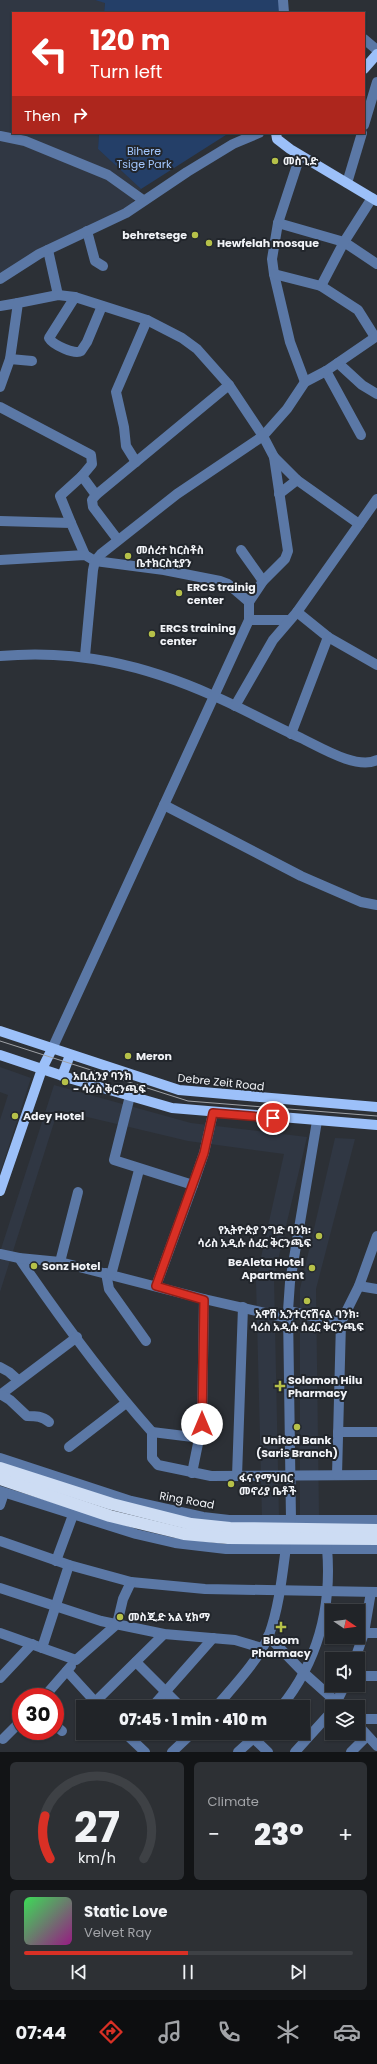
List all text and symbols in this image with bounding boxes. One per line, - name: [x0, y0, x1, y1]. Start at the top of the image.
- text: 120 m: [90, 21, 170, 60]
- icon: left: [24, 28, 76, 80]
- text: Turn left: [90, 59, 162, 84]
- icon: right: [69, 104, 91, 126]
- text: Then: [24, 105, 61, 126]
- park label: Bihere Tsige Park: [116, 143, 172, 172]
- place label: መስጊድ: [283, 153, 319, 169]
- marker: መስጊድ: [270, 156, 280, 166]
- place label: behretsege: [122, 227, 187, 243]
- marker: behretsege: [190, 230, 200, 240]
- place label: Hewfelah mosque: [217, 235, 319, 251]
- marker: Hewfelah mosque: [204, 238, 214, 248]
- place label: መሰረተ ከርስቶስ ቤተክርስቲያን: [136, 542, 204, 571]
- marker: መሰረተ ከርስቶስ ቤተክርስቲያን: [123, 551, 133, 561]
- place label: ERCS trainig center: [187, 579, 256, 608]
- marker: ERCS trainig center: [174, 588, 184, 598]
- place label: ERCS training center: [160, 620, 236, 649]
- marker: ERCS training center: [147, 629, 157, 639]
- place label: Meron: [136, 1048, 172, 1064]
- marker: Meron: [123, 1051, 133, 1061]
- place label: አቢሲንያ ባንክ - ሳሪስ ቅርንጫፍ: [73, 1068, 146, 1097]
- street label: Debre Zeit Road: [177, 1070, 265, 1094]
- marker: አቢሲንያ ባንክ - ሳሪስ ቅርንጫፍ: [60, 1077, 70, 1087]
- pin: [256, 1101, 290, 1135]
- icon: arrive: [262, 1107, 284, 1129]
- place label: Adey Hotel: [23, 1108, 84, 1124]
- marker: Adey Hotel: [10, 1111, 20, 1121]
- place label: የኢትዮጵያ ንግድ ባንክ፡ ሳሪስ አዲሱ ሰፈር ቅርንጫፍ: [198, 1222, 312, 1251]
- marker: የኢትዮጵያ ንግድ ባንክ፡ ሳሪስ አዲሱ ሰፈር ቅርንጫፍ: [314, 1231, 324, 1241]
- place label: BeAleta Hotel Apartment: [228, 1254, 305, 1283]
- place label: Sonz Hotel: [42, 1258, 101, 1274]
- marker: Sonz Hotel: [29, 1261, 39, 1271]
- marker: BeAleta Hotel Apartment: [307, 1263, 317, 1273]
- marker: አዋሽ ኢንተርናሽናል ባንክ፡ ሳሪስ አዲሱ ሰፈር ቅርንጫፍ: [302, 1296, 312, 1306]
- place label: አዋሽ ኢንተርናሽናል ባንክ፡ ሳሪስ አዲሱ ሰፈር ቅርንጫፍ: [250, 1306, 364, 1335]
- place label: Solomon Hilu Pharmacy: [288, 1372, 362, 1401]
- marker: Solomon Hilu Pharmacy: [275, 1381, 285, 1391]
- position arrow: [181, 1403, 223, 1445]
- marker: United Bank (Saris Branch): [292, 1422, 302, 1432]
- place label: United Bank (Saris Branch): [256, 1432, 338, 1461]
- place label: ፋና የማህበር መኖሪያ ቤቶች: [239, 1470, 297, 1499]
- marker: ፋና የማህበር መኖሪያ ቤቶች: [226, 1479, 236, 1489]
- street label: Ring Road: [158, 1487, 216, 1513]
- north arrow: [325, 1604, 365, 1644]
- map controls: [325, 1604, 365, 1740]
- place label: መስጂድ አል ሂክማ: [128, 1609, 210, 1625]
- marker: መስጂድ አል ሂክማ: [115, 1612, 125, 1622]
- marker: Bloom Pharmacy: [276, 1622, 286, 1632]
- place label: Bloom Pharmacy: [251, 1632, 311, 1661]
- button: sound: [325, 1652, 365, 1692]
- speed limit sign: 30: [12, 1688, 64, 1740]
- button: layers: [325, 1700, 365, 1740]
- text: 07:45 · 1 min · 410 m: [119, 1709, 267, 1730]
- text: Climate: [208, 1792, 259, 1811]
- text: 27: [74, 1798, 120, 1857]
- text: 23°: [254, 1813, 304, 1856]
- text: −: [208, 1819, 220, 1850]
- text: +: [338, 1819, 353, 1850]
- text: km/h: [78, 1848, 116, 1868]
- text: Static Love: [84, 1901, 168, 1922]
- text: Velvet Ray: [84, 1923, 152, 1942]
- icon: previous: [68, 1961, 90, 1983]
- icon: pause: [177, 1961, 199, 1983]
- icon: next: [287, 1961, 309, 1983]
- icon: directions: [97, 2018, 125, 2046]
- icon: music: [156, 2018, 184, 2046]
- icon: phone: [215, 2018, 243, 2046]
- icon: climate: [274, 2018, 302, 2046]
- icon: car: [333, 2018, 361, 2046]
- text: 07:44: [16, 2020, 66, 2045]

